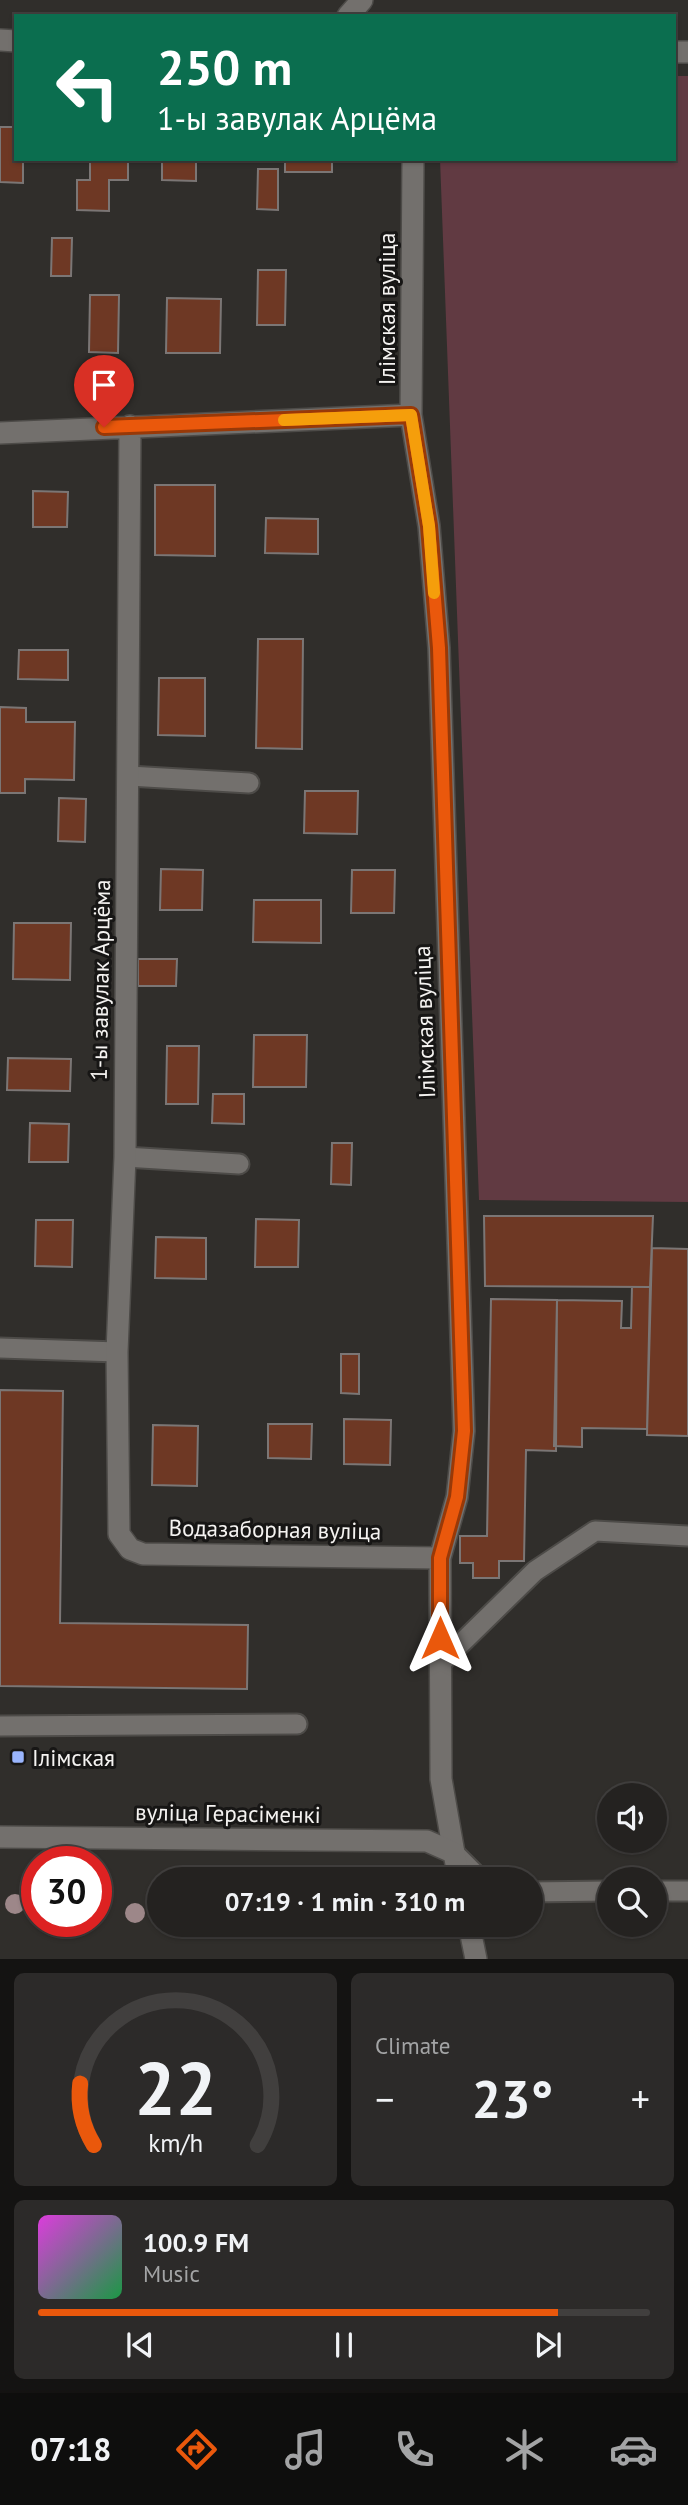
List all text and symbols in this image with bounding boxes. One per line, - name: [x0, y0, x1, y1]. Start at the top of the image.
- text: 250 m: [157, 35, 292, 99]
- icon: left: [42, 42, 133, 133]
- text: 1-ы завулак Арцёма: [157, 97, 437, 139]
- street label: Ілімская вуліца: [372, 233, 401, 385]
- pin: [74, 355, 134, 427]
- icon: arrive: [85, 366, 123, 404]
- street label: 1-ы завулак Арцёма: [84, 879, 116, 1081]
- street label: Ілімская вуліца: [407, 945, 441, 1099]
- street label: Водазаборная вуліца: [168, 1513, 382, 1545]
- position arrow: [403, 1601, 477, 1675]
- place label: Ілімская: [32, 1743, 115, 1772]
- marker: Ілімская: [10, 1749, 26, 1765]
- map controls: [597, 1783, 667, 1937]
- button: sound: [597, 1783, 667, 1853]
- street label: вуліца Герасіменкі: [135, 1797, 321, 1829]
- speed limit sign: 30: [21, 1846, 112, 1937]
- button: search: [597, 1867, 667, 1937]
- text: 07:19 · 1 min · 310 m: [225, 1885, 465, 1918]
- text: Climate: [375, 2031, 450, 2060]
- text: 22: [134, 2042, 217, 2136]
- text: 23°: [472, 2065, 553, 2132]
- text: −: [375, 2074, 394, 2123]
- text: +: [631, 2074, 650, 2123]
- text: km/h: [148, 2127, 203, 2159]
- text: 100.9 FM: [143, 2226, 249, 2259]
- text: Music: [143, 2259, 200, 2288]
- icon: previous: [121, 2326, 159, 2364]
- icon: pause: [325, 2326, 363, 2364]
- icon: next: [529, 2326, 567, 2364]
- icon: directions: [172, 2425, 221, 2474]
- icon: music: [281, 2425, 330, 2474]
- icon: phone: [390, 2425, 439, 2474]
- icon: climate: [500, 2425, 549, 2474]
- icon: car: [609, 2425, 658, 2474]
- text: 07:18: [30, 2428, 111, 2470]

